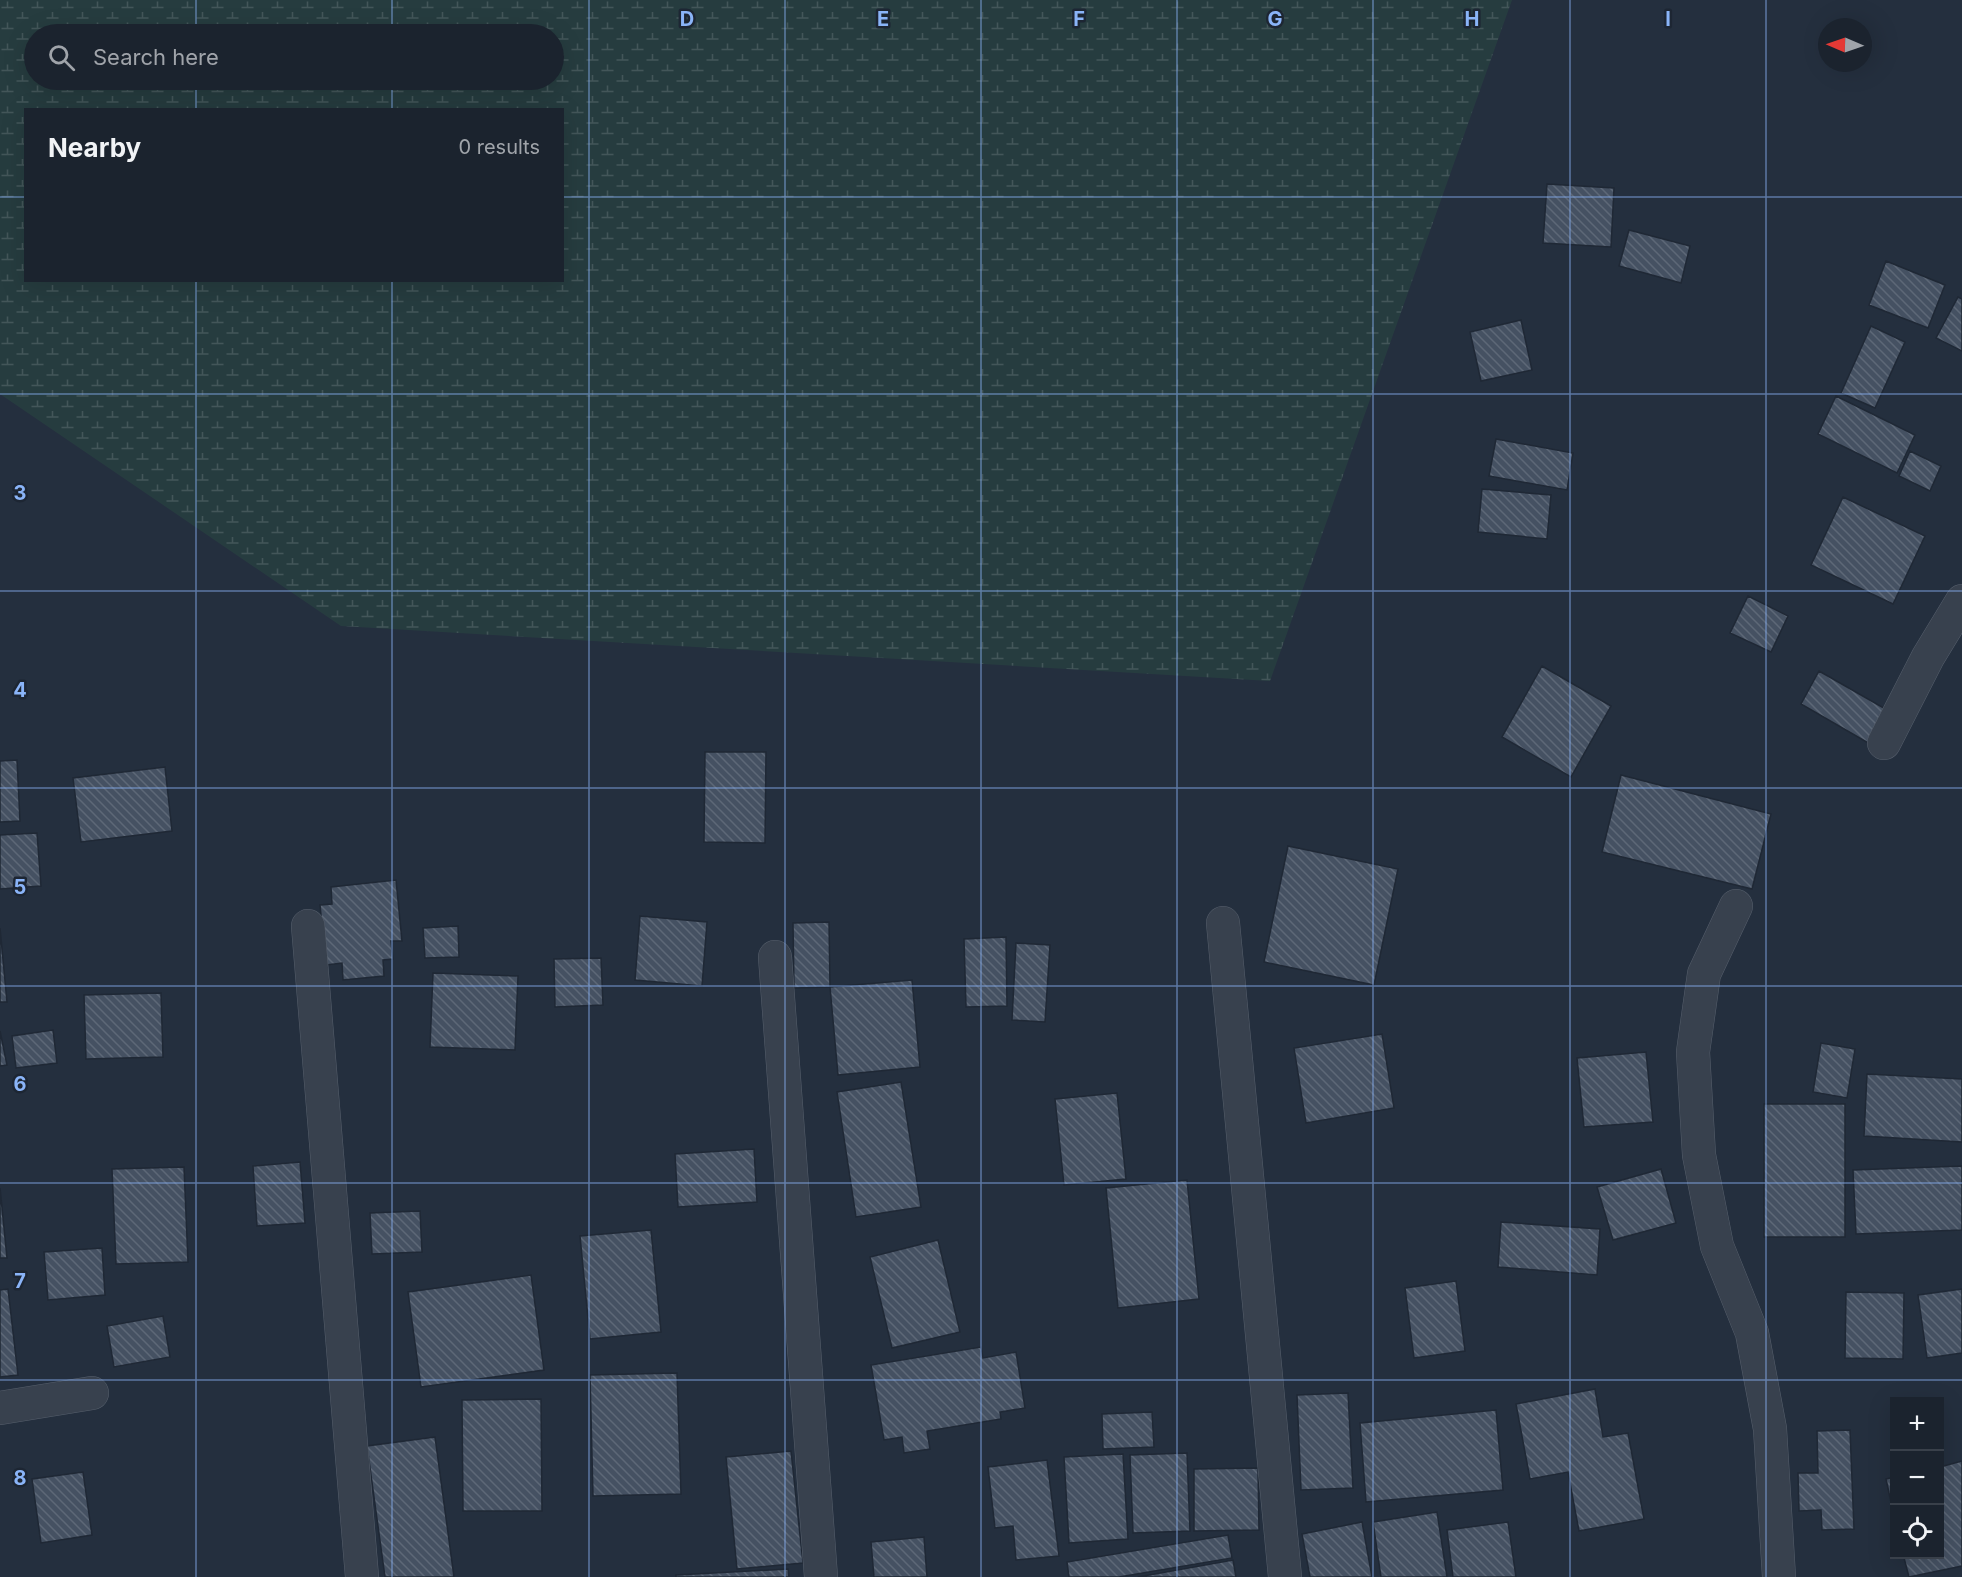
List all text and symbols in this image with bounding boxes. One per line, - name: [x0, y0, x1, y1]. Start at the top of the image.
- text: D: [680, 7, 694, 31]
- text: E: [877, 7, 889, 31]
- text: F: [1073, 7, 1085, 31]
- text: G: [1267, 7, 1283, 31]
- text: H: [1465, 7, 1479, 31]
- text: I: [1665, 7, 1671, 31]
- north arrow: [1818, 18, 1872, 72]
- search box: [24, 24, 564, 90]
- icon: search: [45, 41, 78, 74]
- text: Search here: [93, 44, 219, 70]
- text: Nearby: [48, 132, 141, 163]
- text: 0 results: [458, 135, 540, 159]
- text: 3: [14, 481, 26, 505]
- text: 4: [13, 678, 27, 702]
- text: 5: [14, 875, 26, 899]
- text: 6: [14, 1072, 27, 1096]
- text: 7: [14, 1269, 26, 1293]
- map controls: [1890, 1397, 1944, 1559]
- button: +: [1890, 1397, 1944, 1451]
- button: −: [1890, 1451, 1944, 1505]
- text: 8: [13, 1466, 27, 1490]
- button: locate: [1890, 1505, 1944, 1559]

